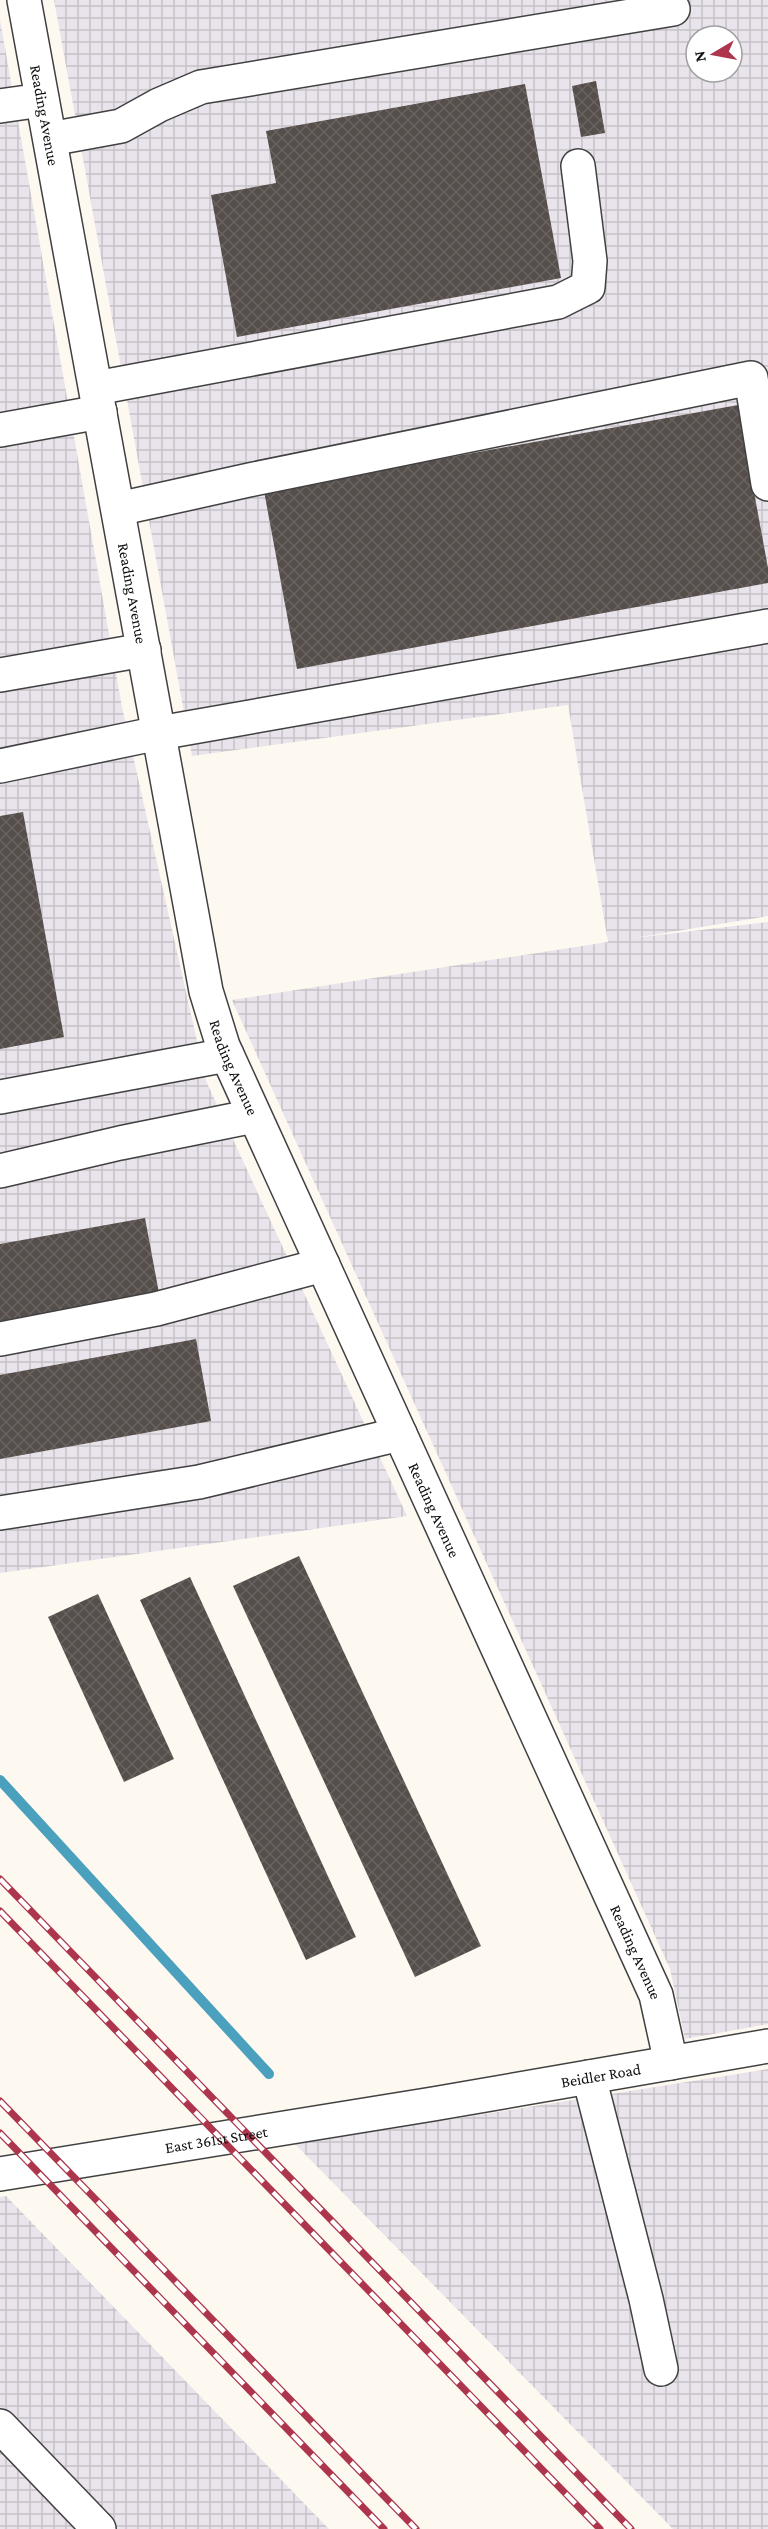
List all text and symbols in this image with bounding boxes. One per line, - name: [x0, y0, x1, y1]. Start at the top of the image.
- north arrow: [684, 24, 744, 84]
- text: N: [690, 50, 709, 63]
- street label: Reading Avenue: [27, 63, 62, 167]
- street label: Reading Avenue: [115, 541, 150, 645]
- street label: Reading Avenue: [206, 1018, 261, 1118]
- street label: Reading Avenue: [405, 1460, 463, 1560]
- street label: Reading Avenue: [607, 1902, 665, 2001]
- street label: Beidler Road: [560, 2060, 643, 2091]
- street label: East 361st Street: [164, 2123, 270, 2156]

